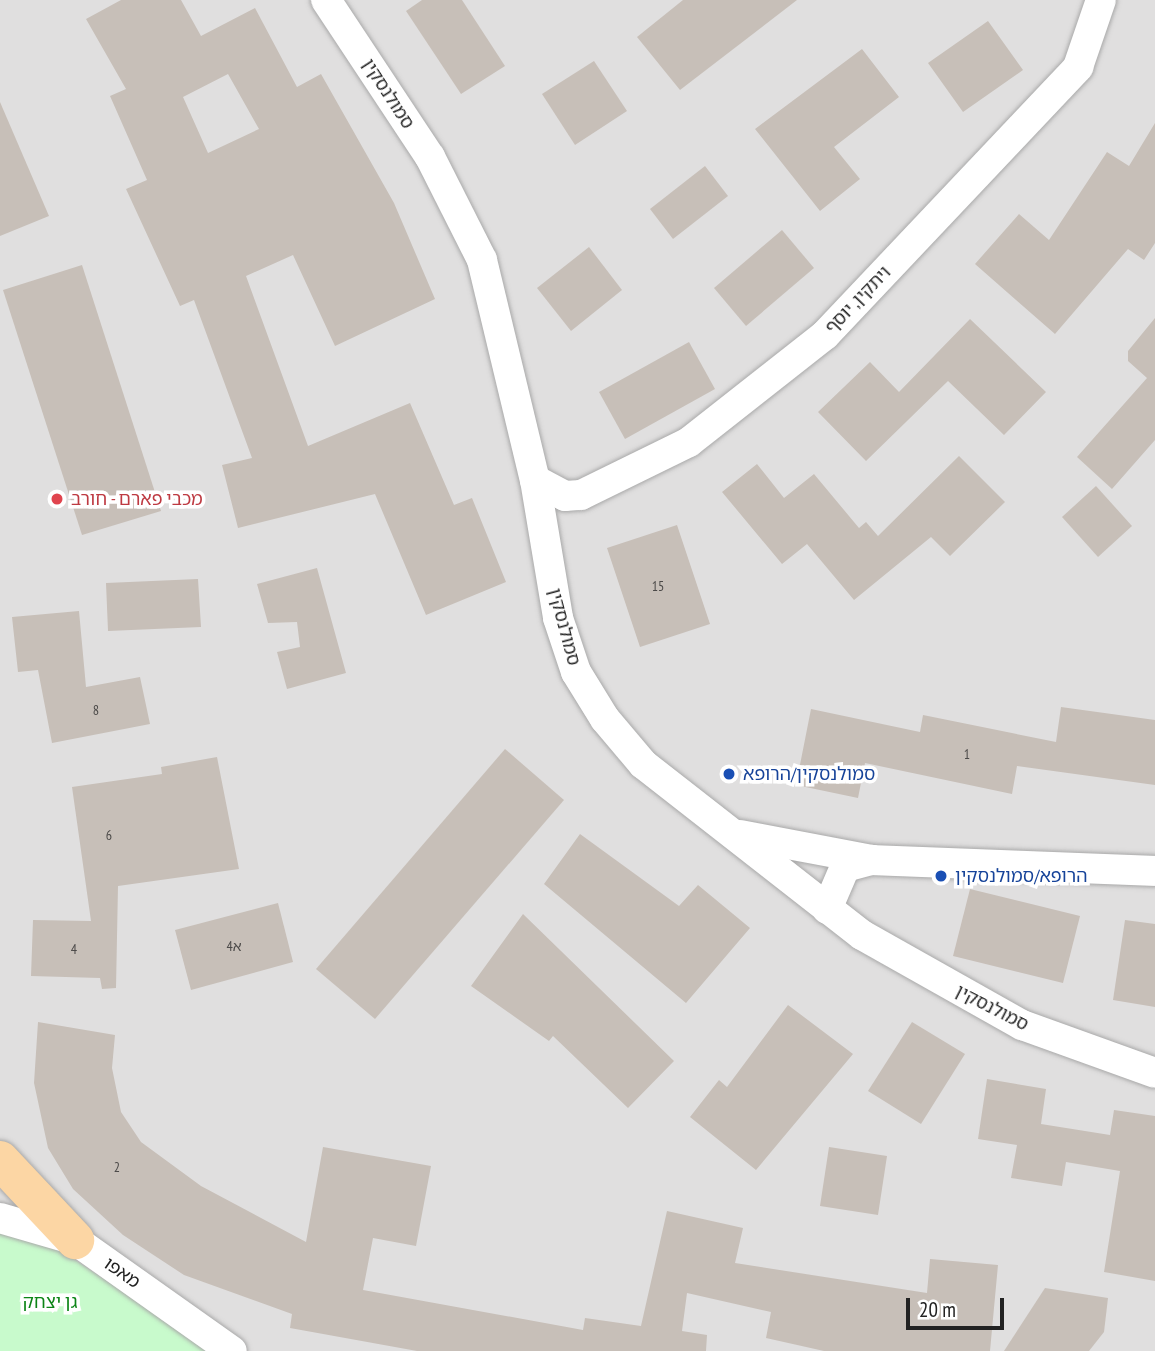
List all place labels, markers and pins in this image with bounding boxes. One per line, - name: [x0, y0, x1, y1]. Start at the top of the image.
- place label: מכבי פארם - חורב: [71, 488, 204, 510]
- marker: מכבי פארם - חורב: [49, 491, 65, 507]
- place label: סמולנסקין/הרופא: [743, 763, 875, 785]
- marker: סמולנסקין/הרופא: [721, 766, 737, 782]
- place label: הרופא/סמולנסקין: [955, 865, 1087, 887]
- marker: הרופא/סמולנסקין: [933, 868, 949, 884]

